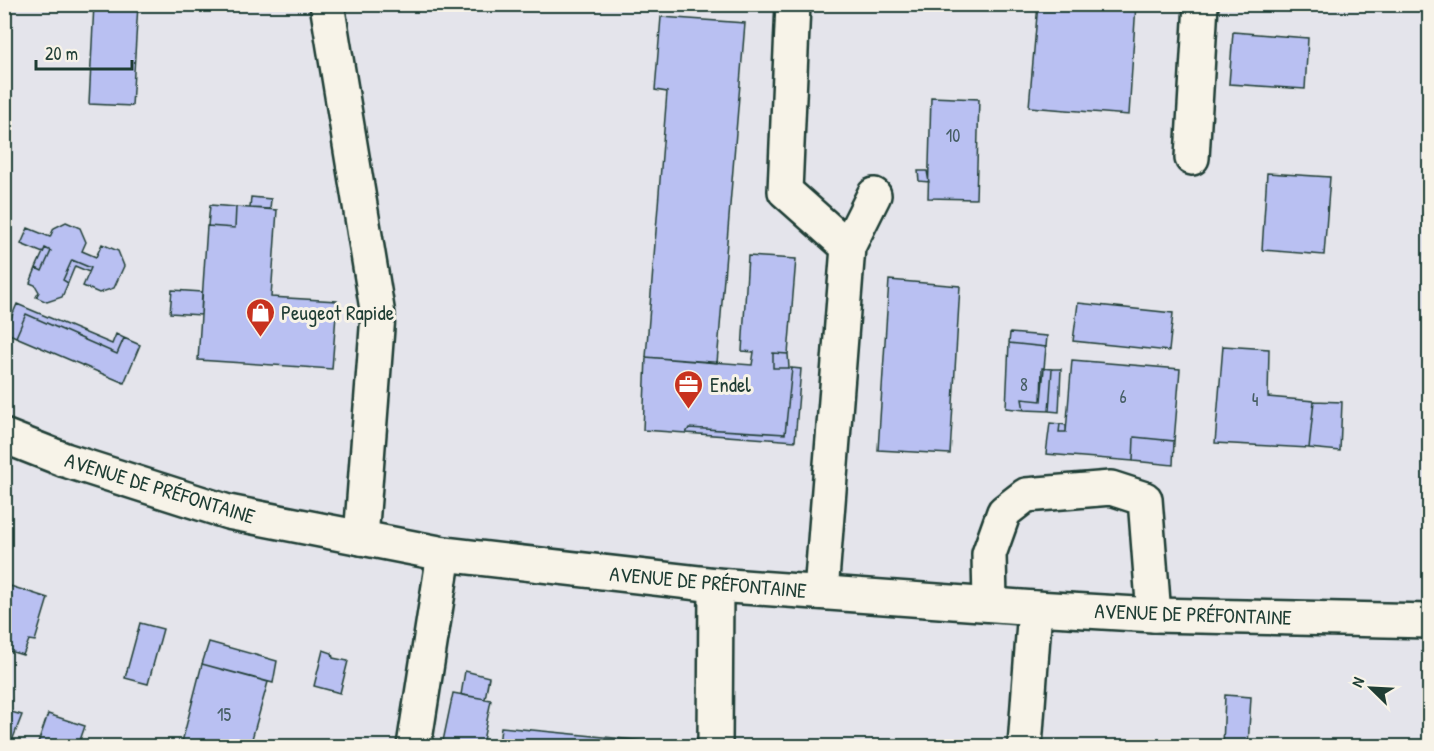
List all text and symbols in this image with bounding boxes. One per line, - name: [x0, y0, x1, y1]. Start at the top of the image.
- scale bar: [36, 33, 132, 71]
- text: 20 m: [45, 41, 78, 66]
- house number: 10: [946, 123, 960, 148]
- shop icon: Peugeot Rapide: [244, 296, 276, 338]
- place label: Peugeot Rapide: [281, 298, 394, 327]
- office icon: Endel: [673, 368, 705, 410]
- place label: Endel: [710, 370, 751, 399]
- house number: 8: [1020, 372, 1028, 397]
- house number: 6: [1119, 384, 1127, 409]
- house number: 4: [1252, 387, 1259, 412]
- street label: AVENUE DE PRÉFONTAINE: [61, 445, 259, 531]
- street label: AVENUE DE PRÉFONTAINE: [608, 559, 808, 605]
- street label: AVENUE DE PRÉFONTAINE: [1094, 596, 1292, 632]
- north arrow: [1341, 658, 1401, 718]
- text: N: [1346, 673, 1369, 690]
- house number: 15: [217, 702, 231, 727]

